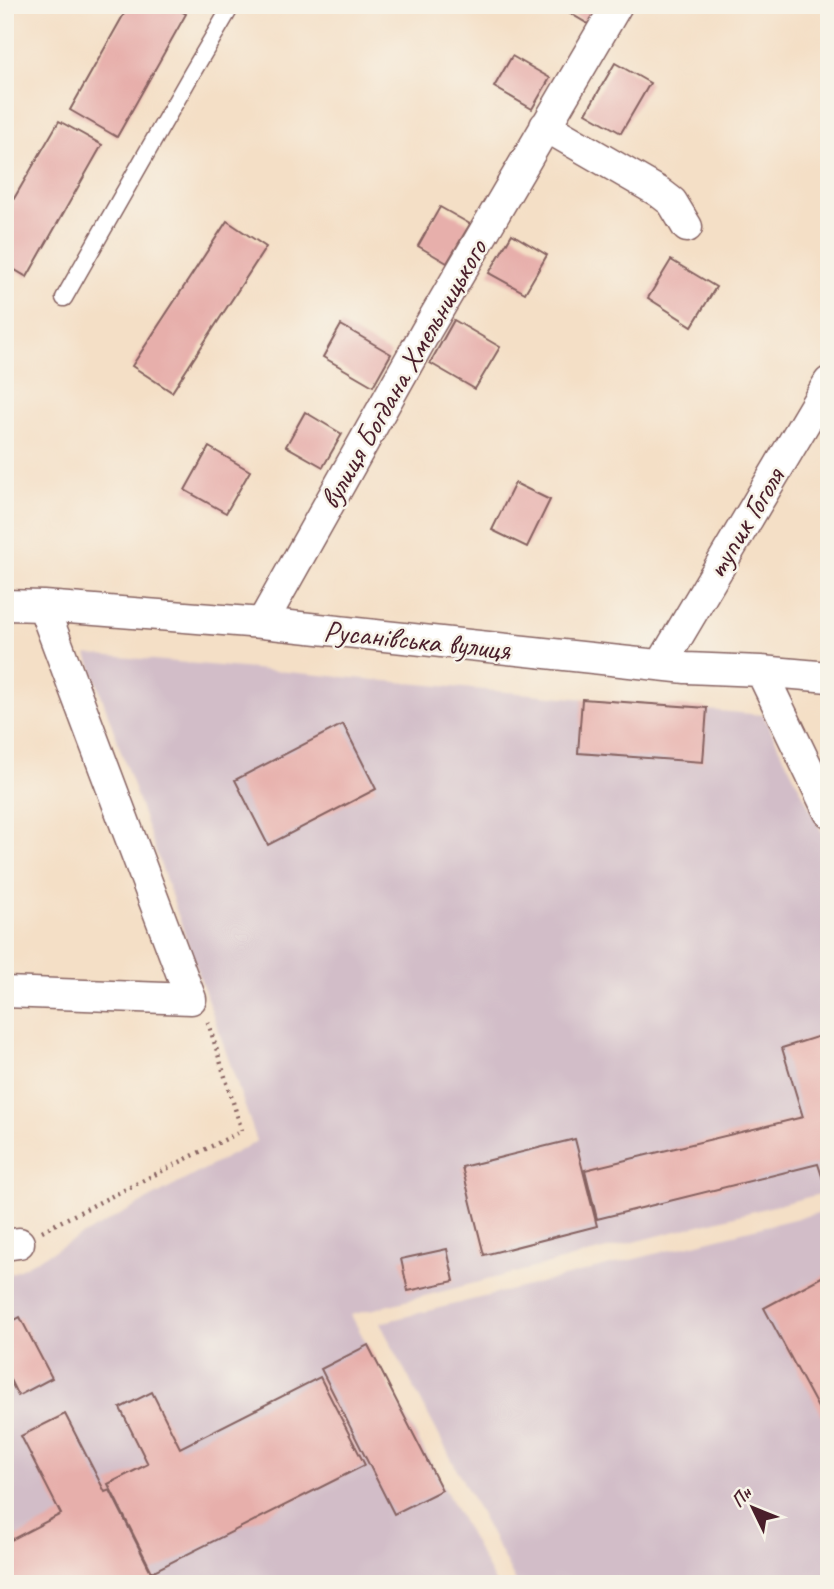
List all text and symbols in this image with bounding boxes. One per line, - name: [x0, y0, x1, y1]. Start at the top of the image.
- street label: вулиця Богдана Хмельницького: [310, 231, 496, 516]
- street label: тупик Гоголя: [697, 459, 794, 585]
- street label: Русанівська вулиця: [322, 611, 513, 669]
- north arrow: [718, 1474, 788, 1544]
- text: Пн: [726, 1480, 758, 1513]

